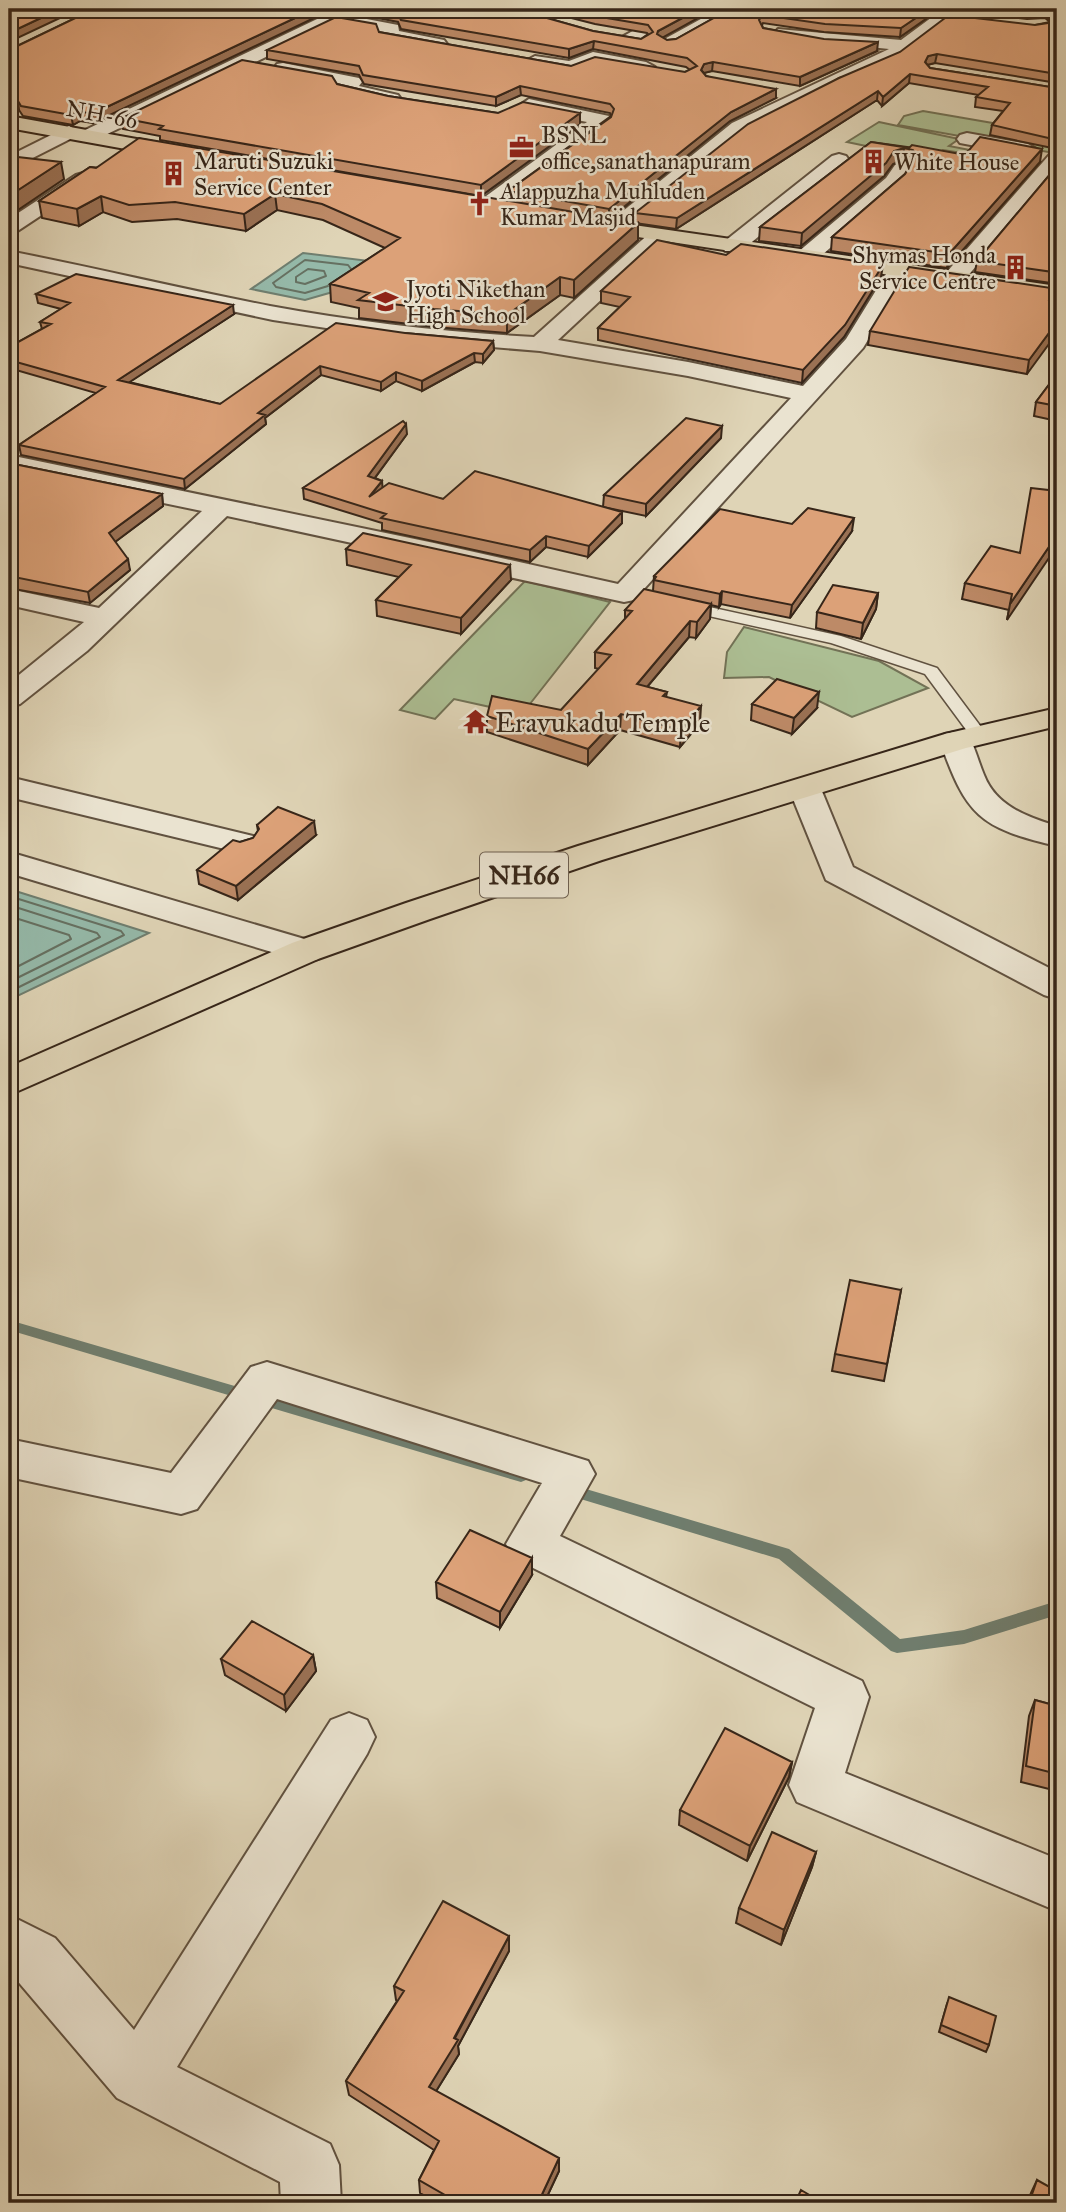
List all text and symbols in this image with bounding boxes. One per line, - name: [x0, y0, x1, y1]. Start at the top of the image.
- street label: NH-66: [64, 94, 141, 134]
- place label: BSNL office,sanathanapuram: [541, 121, 751, 175]
- office icon: BSNL office,sanathanapuram: [507, 134, 535, 162]
- place label: Maruti Suzuki Service Center: [194, 147, 333, 201]
- building icon: White House: [860, 148, 888, 176]
- place label: White House: [894, 148, 1019, 176]
- building icon: Maruti Suzuki Service Center: [160, 160, 188, 188]
- place label: Alappuzha Muhluden Kumar Masjid: [499, 177, 705, 231]
- church icon: Alappuzha Muhluden Kumar Masjid: [466, 190, 494, 218]
- place label: Shymas Honda Service Centre: [852, 241, 996, 295]
- building icon: Shymas Honda Service Centre: [1002, 254, 1030, 282]
- place label: Jyoti Nikethan High School: [403, 275, 545, 330]
- school or university icon: Jyoti Nikethan High School: [372, 288, 400, 316]
- place label: Eravukadu Temple: [495, 705, 711, 740]
- temple icon: Eravukadu Temple: [461, 708, 489, 736]
- road number: NH66: [480, 852, 568, 898]

